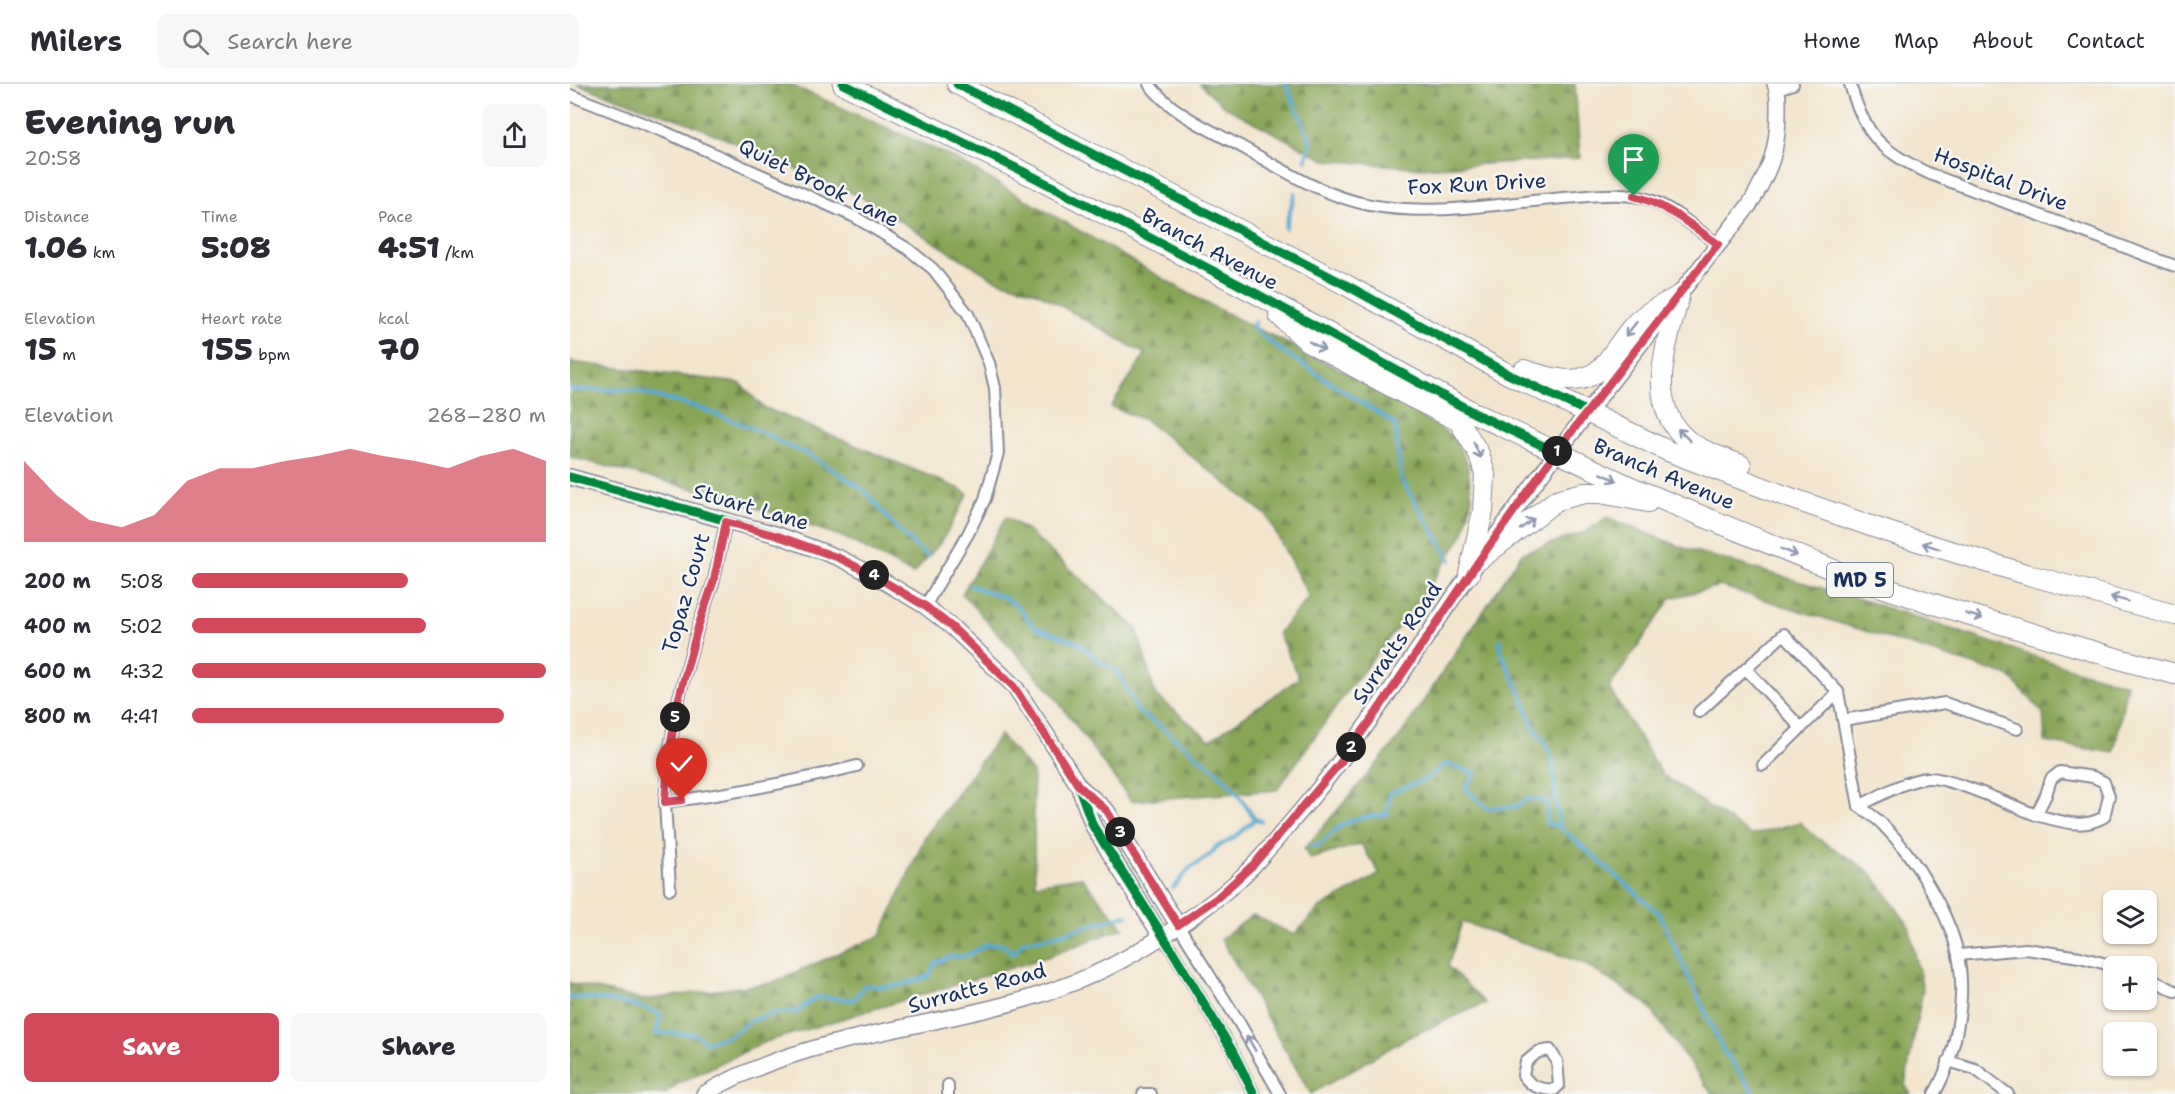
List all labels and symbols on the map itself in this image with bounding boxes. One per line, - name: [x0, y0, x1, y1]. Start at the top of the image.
- street label: Quiet Brook Lane: [734, 132, 904, 234]
- pin: [1608, 134, 1659, 196]
- street label: Hospital Drive: [1930, 141, 2072, 217]
- street label: Fox Run Drive: [1407, 166, 1547, 202]
- street label: Branch Avenue: [1137, 201, 1283, 297]
- one-way arrow: [1625, 321, 1638, 337]
- one-way arrow: [1308, 340, 1325, 352]
- one-way arrow: [1677, 428, 1691, 443]
- street label: Branch Avenue: [1589, 432, 1739, 516]
- pin: 1: [1542, 436, 1572, 466]
- one-way arrow: [1471, 441, 1483, 459]
- one-way arrow: [1600, 471, 1618, 483]
- street label: Stuart Lane: [690, 477, 812, 537]
- one-way arrow: [1518, 517, 1534, 530]
- street label: Topaz Court: [656, 530, 716, 656]
- one-way arrow: [1922, 540, 1941, 551]
- one-way arrow: [1780, 547, 1798, 558]
- pin: 4: [859, 560, 889, 590]
- road number: MD 5: [1827, 563, 1893, 597]
- street label: Surratts Road: [1346, 576, 1448, 710]
- one-way arrow: [2110, 592, 2129, 604]
- one-way arrow: [1964, 611, 1983, 622]
- pin: 5: [660, 702, 690, 732]
- pin: 2: [1336, 732, 1366, 762]
- pin: [656, 738, 707, 800]
- pin: 3: [1105, 817, 1135, 847]
- street label: Surratts Road: [905, 956, 1049, 1020]
- one-way arrow: [1244, 1035, 1256, 1052]

